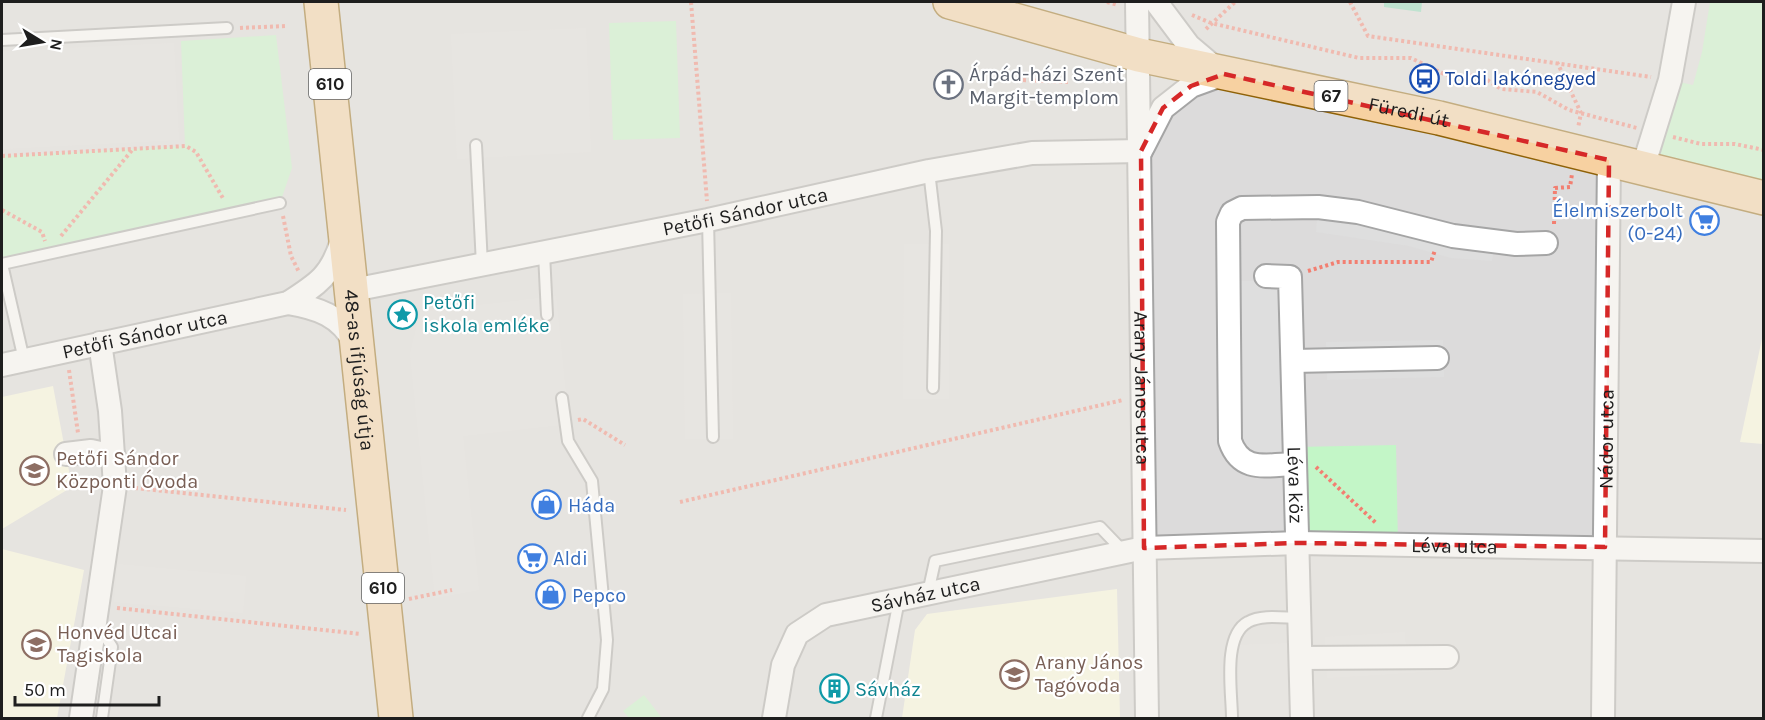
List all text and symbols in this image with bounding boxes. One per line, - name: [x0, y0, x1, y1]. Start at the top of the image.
- north arrow: [12, 12, 72, 72]
- text: N: [46, 37, 67, 52]
- place label: Árpád-házi Szent Margit-templom: [969, 62, 1124, 109]
- bus stop icon: Toldi lakónegyed: [1408, 62, 1440, 94]
- place label: Toldi lakónegyed: [1445, 67, 1597, 90]
- road number: 610: [309, 69, 351, 99]
- church icon: Árpád-házi Szent Margit-templom: [932, 69, 964, 101]
- road number: 67: [1314, 81, 1348, 111]
- street label: Füredi út: [1366, 92, 1452, 132]
- street label: Petőfi Sándor utca: [661, 182, 830, 240]
- place label: Élelmiszerbolt (0-24): [1552, 198, 1683, 245]
- supermarket icon: Élelmiszerbolt (0-24): [1688, 205, 1720, 237]
- street label: 48-as ifjúság útja: [340, 288, 379, 452]
- place label: Petőfi iskola emléke: [423, 291, 549, 337]
- place icon: Petőfi iskola emléke: [386, 298, 418, 330]
- street label: Petőfi Sándor utca: [60, 305, 229, 363]
- street label: Arany János utca: [1130, 311, 1155, 465]
- street label: Nádor utca: [1594, 389, 1618, 489]
- street label: Léva köz: [1283, 446, 1308, 524]
- place label: Petőfi Sándor Központi Óvoda: [56, 447, 198, 493]
- school or university icon: Petőfi Sándor Központi Óvoda: [19, 454, 51, 486]
- shop icon: Háda: [531, 489, 563, 521]
- place label: Háda: [568, 494, 615, 517]
- street label: Léva utca: [1411, 533, 1498, 558]
- supermarket icon: Aldi: [516, 542, 548, 574]
- place label: Aldi: [553, 547, 588, 570]
- street label: Sávház utca: [868, 571, 982, 617]
- road number: 610: [362, 573, 404, 603]
- shop icon: Pepco: [535, 579, 567, 611]
- place label: Pepco: [572, 584, 626, 607]
- place label: Honvéd Utcai Tagiskola: [57, 621, 178, 667]
- school or university icon: Honvéd Utcai Tagiskola: [20, 628, 52, 660]
- place label: Arany János Tagóvoda: [1035, 651, 1143, 697]
- school or university icon: Arany János Tagóvoda: [998, 658, 1030, 690]
- scale bar: [15, 669, 159, 707]
- building icon: Sávház: [818, 673, 850, 705]
- place label: Sávház: [855, 678, 921, 701]
- text: 50 m: [24, 679, 66, 701]

